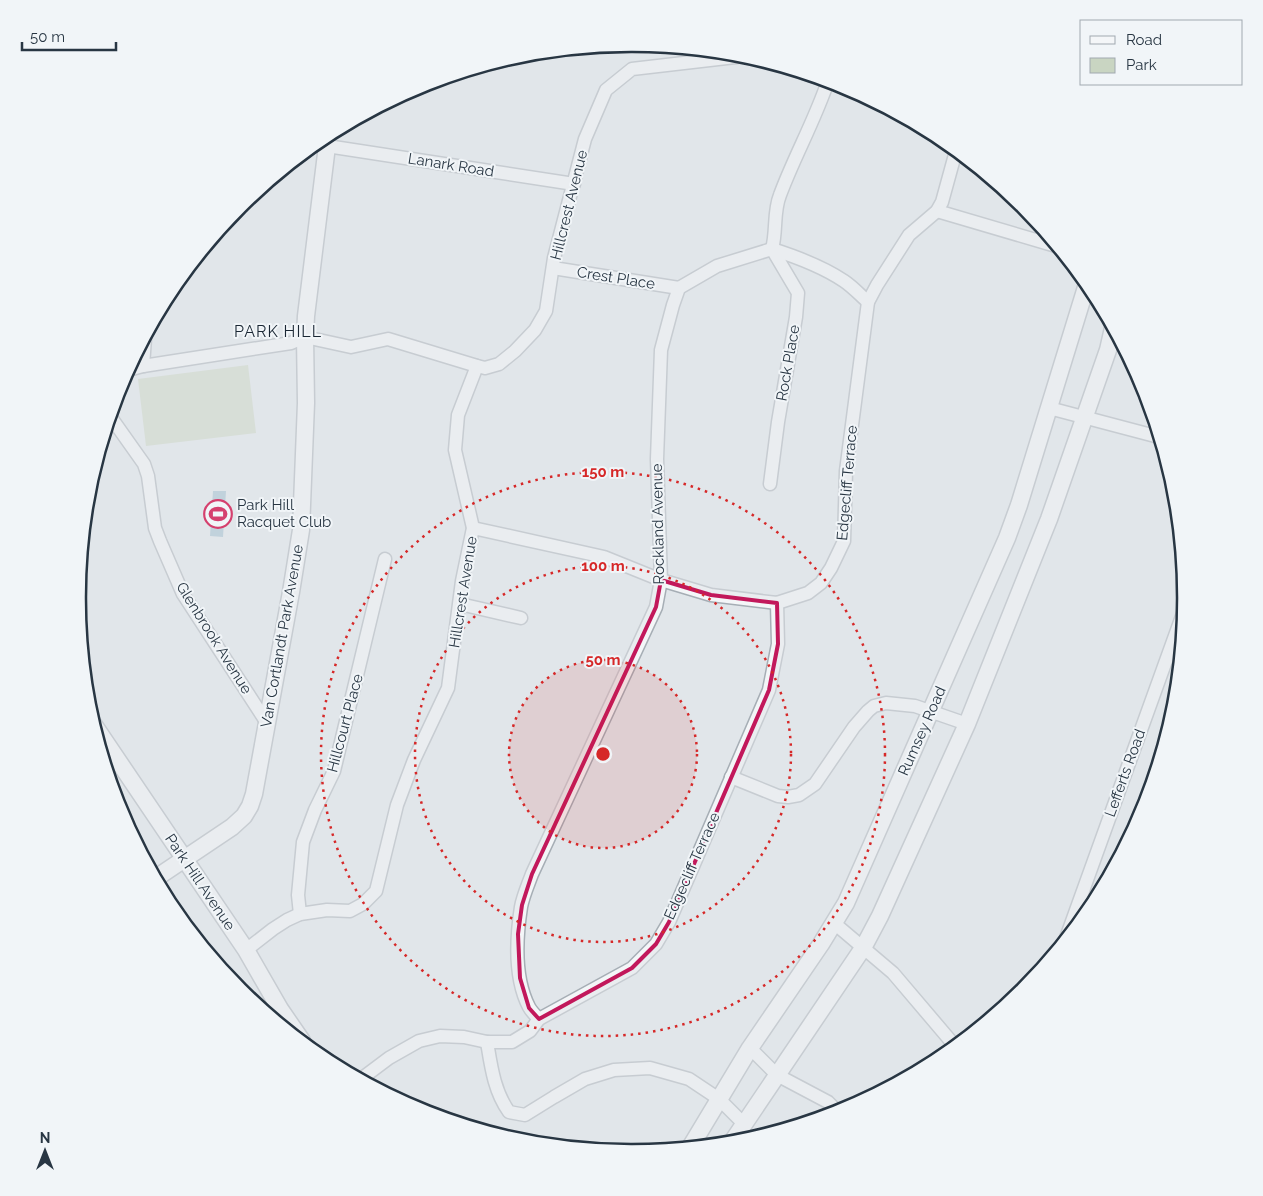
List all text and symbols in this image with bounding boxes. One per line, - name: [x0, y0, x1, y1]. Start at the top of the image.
- scale bar: [22, 20, 116, 52]
- legend: [1080, 20, 1243, 85]
- text: 50 m: [30, 28, 65, 46]
- text: Road: [1126, 31, 1162, 49]
- text: Park: [1126, 56, 1157, 74]
- street label: Hillcrest Avenue: [547, 148, 591, 262]
- street label: Lanark Road: [407, 149, 495, 181]
- street label: Crest Place: [576, 263, 656, 293]
- district label: PARK HILL: [234, 322, 322, 341]
- street label: Rock Place: [772, 323, 804, 403]
- street label: Edgecliff Terrace: [833, 424, 861, 541]
- text: 150 m: [582, 463, 624, 481]
- street label: Rockland Avenue: [648, 463, 668, 585]
- place label: Park Hill Racquet Club: [237, 496, 331, 531]
- sports icon: Park Hill Racquet Club: [203, 499, 233, 529]
- street label: Hillcrest Avenue: [445, 535, 481, 649]
- street label: Van Cortlandt Park Avenue: [257, 543, 307, 729]
- text: 100 m: [581, 557, 625, 575]
- street label: Glenbrook Avenue: [172, 579, 256, 697]
- text: 50 m: [585, 651, 621, 669]
- street label: Hillcourt Place: [323, 672, 367, 774]
- street label: Rumsey Road: [894, 684, 950, 778]
- street label: Lefferts Road: [1101, 727, 1149, 819]
- centre of rings: [594, 745, 612, 763]
- street label: Edgecliff Terrace: [660, 809, 724, 922]
- street label: Park Hill Avenue: [161, 830, 239, 934]
- north arrow: [20, 1126, 70, 1176]
- text: N: [40, 1130, 50, 1146]

